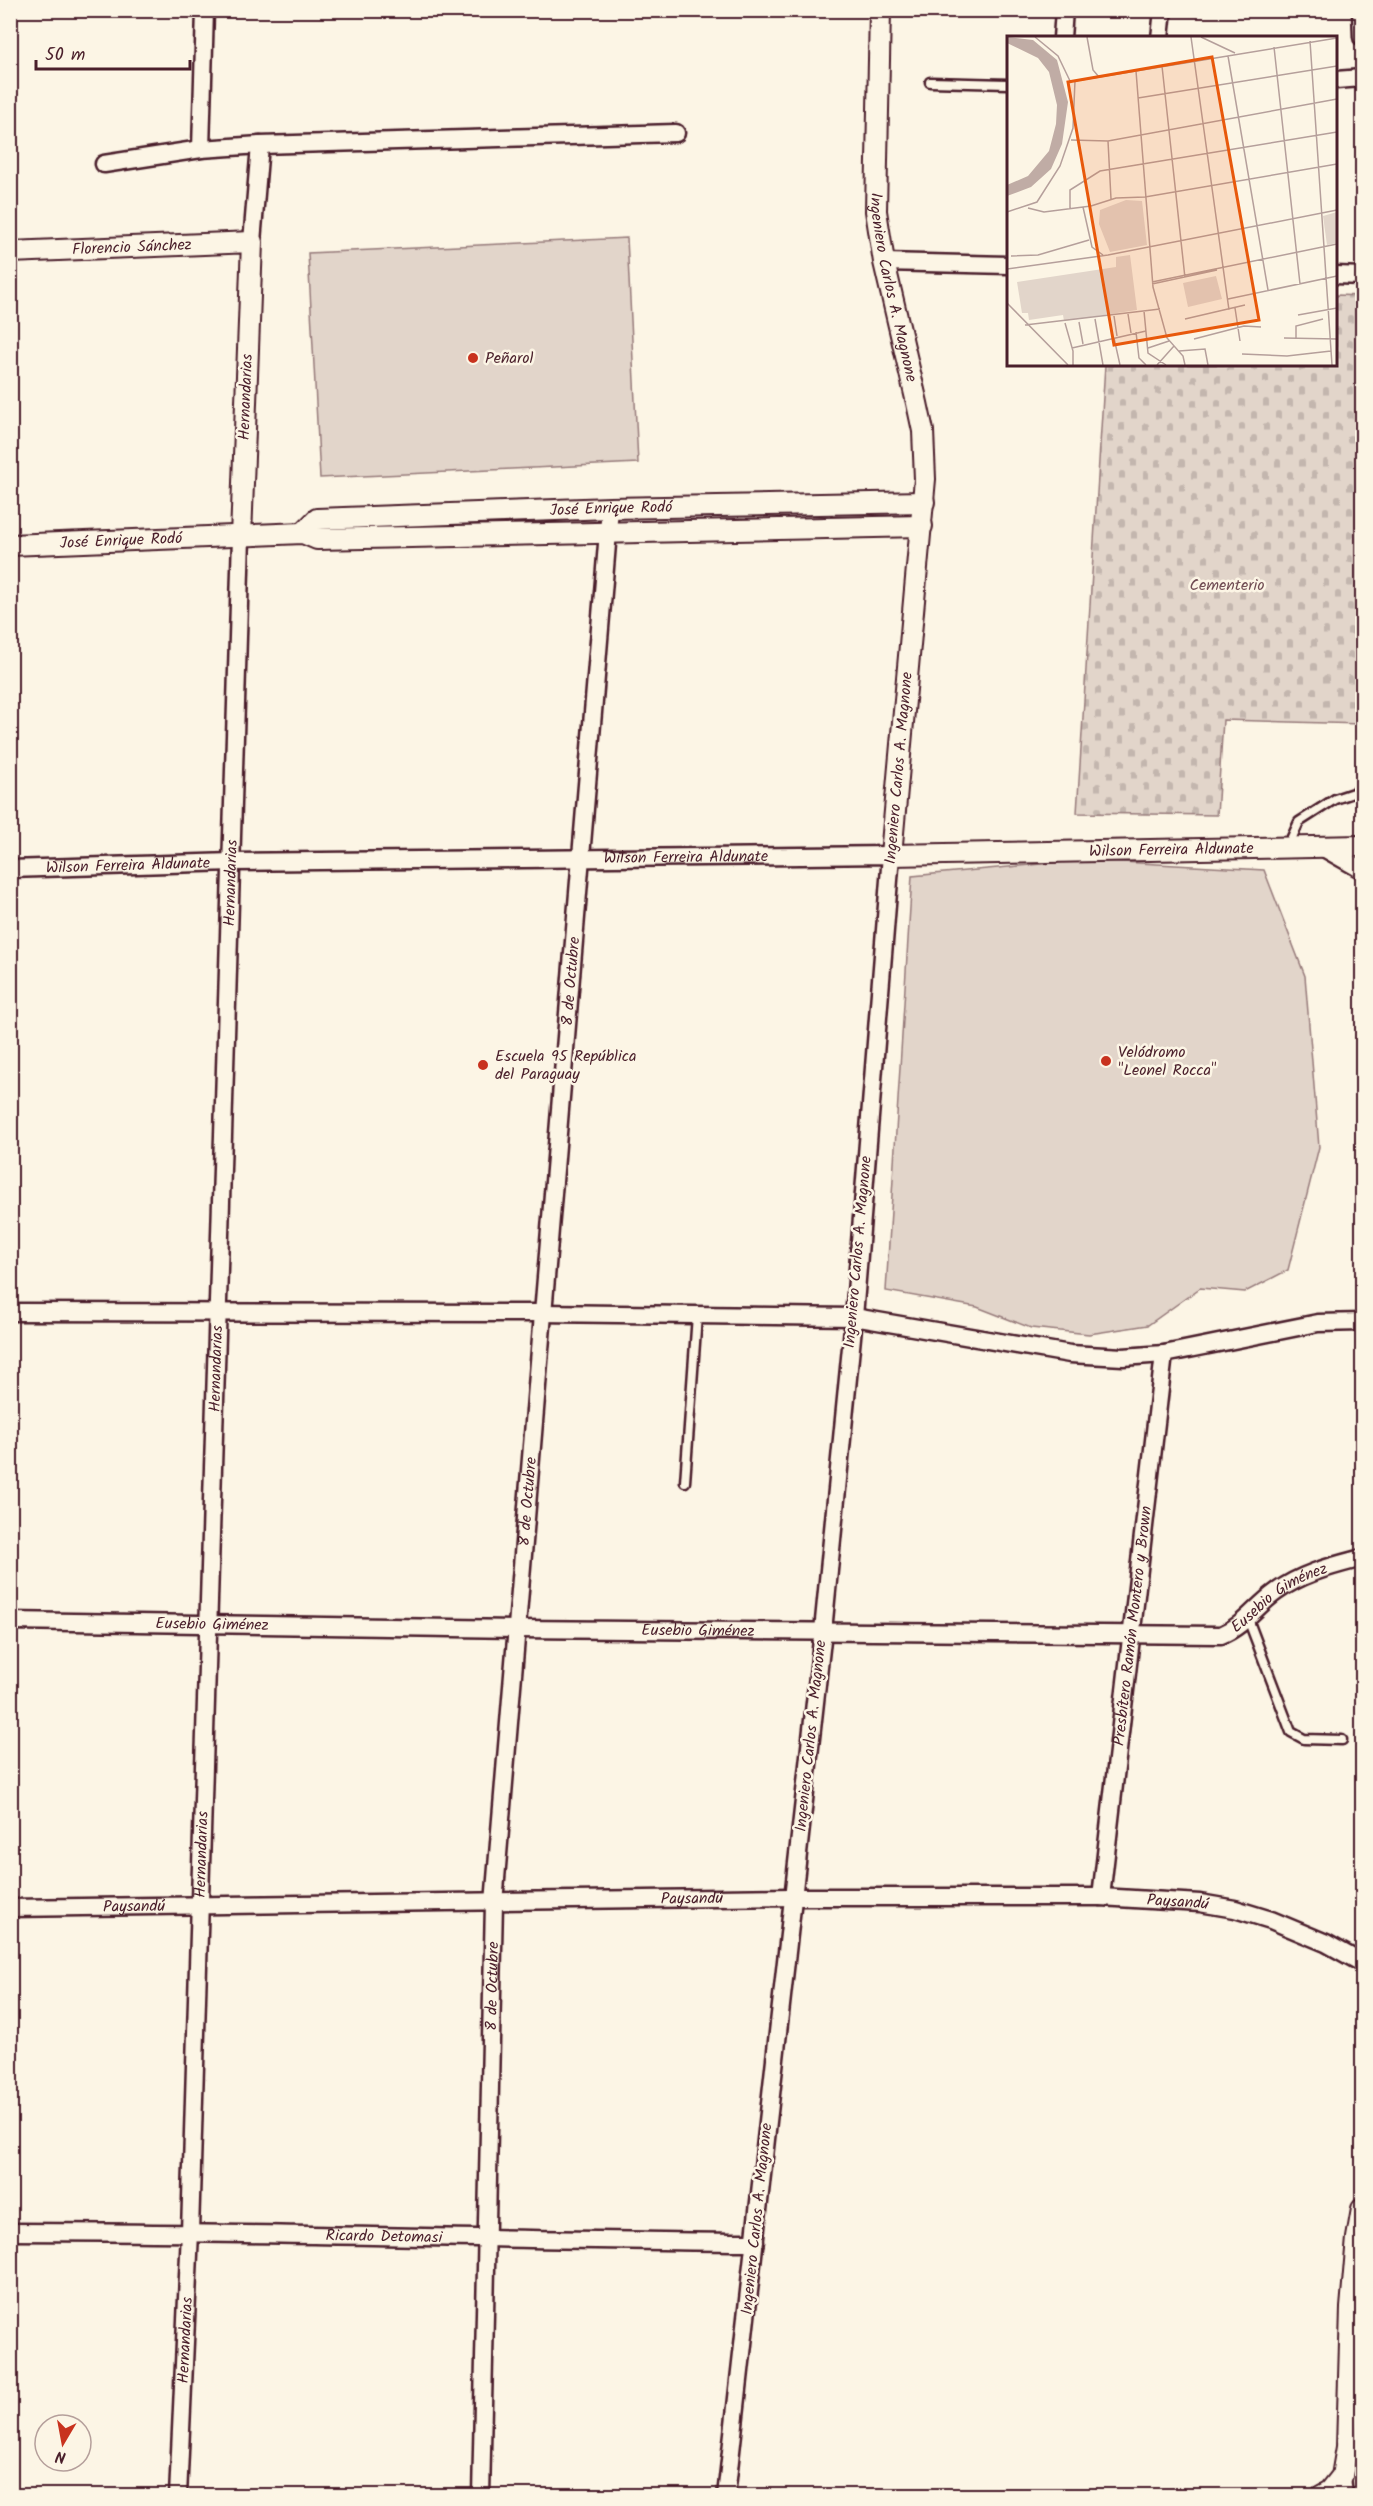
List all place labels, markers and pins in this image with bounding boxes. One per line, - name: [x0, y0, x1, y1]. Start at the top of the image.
- place label: Peñarol: [485, 346, 533, 371]
- marker: Peñarol: [466, 351, 480, 365]
- place label: Velódromo "Leonel Rocca": [1118, 1040, 1217, 1083]
- place label: Escuela 95 República del Paraguay: [495, 1044, 636, 1087]
- marker: Velódromo "Leonel Rocca": [1099, 1054, 1113, 1068]
- marker: Escuela 95 República del Paraguay: [476, 1058, 490, 1072]

